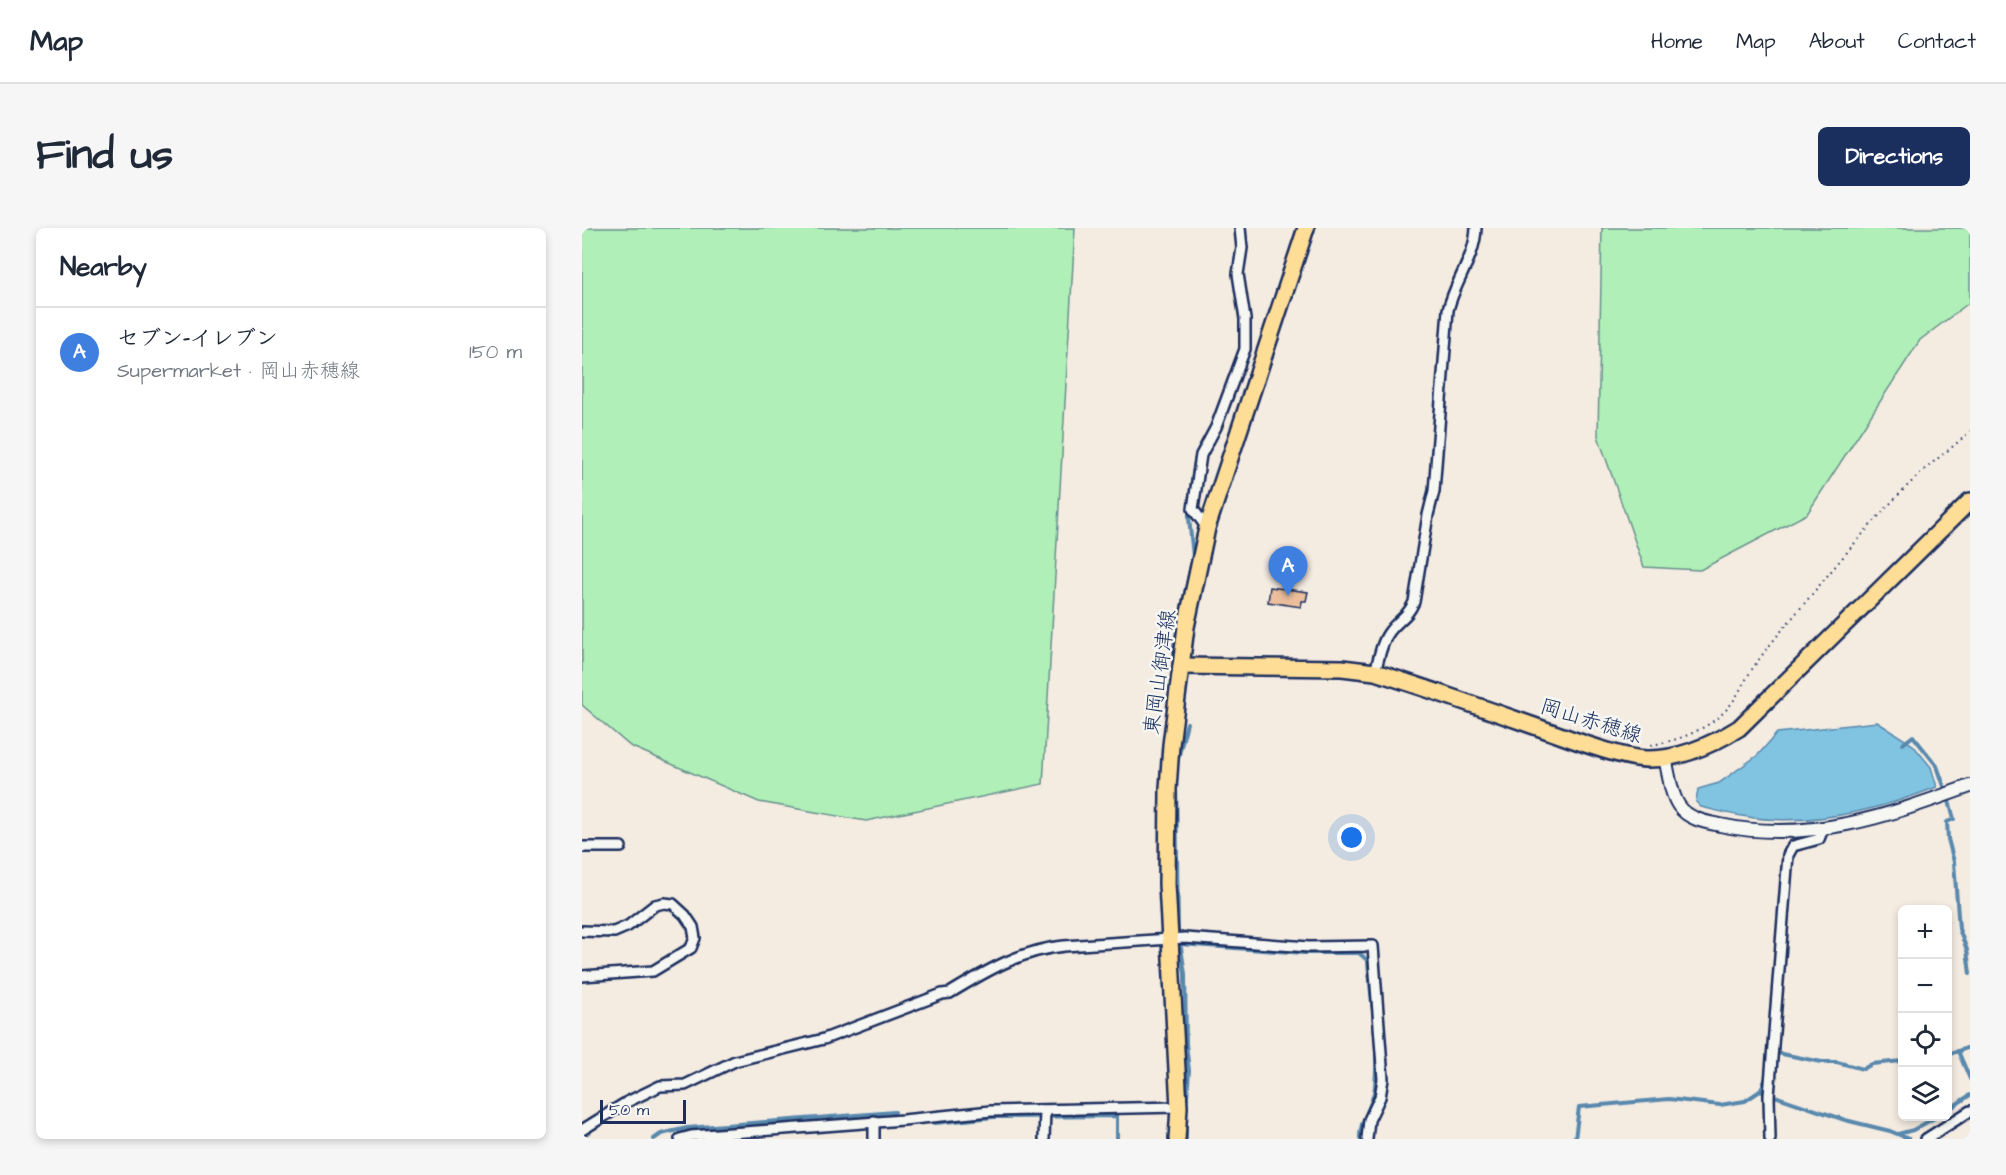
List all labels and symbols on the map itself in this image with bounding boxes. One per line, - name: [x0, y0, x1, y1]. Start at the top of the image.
- pin: A: [1268, 546, 1308, 596]
- street label: 東岡山御津線: [1137, 608, 1183, 736]
- street label: 岡山赤穂線: [1537, 692, 1645, 750]
- your location: [1337, 823, 1366, 852]
- scale bar: [600, 1097, 686, 1124]

